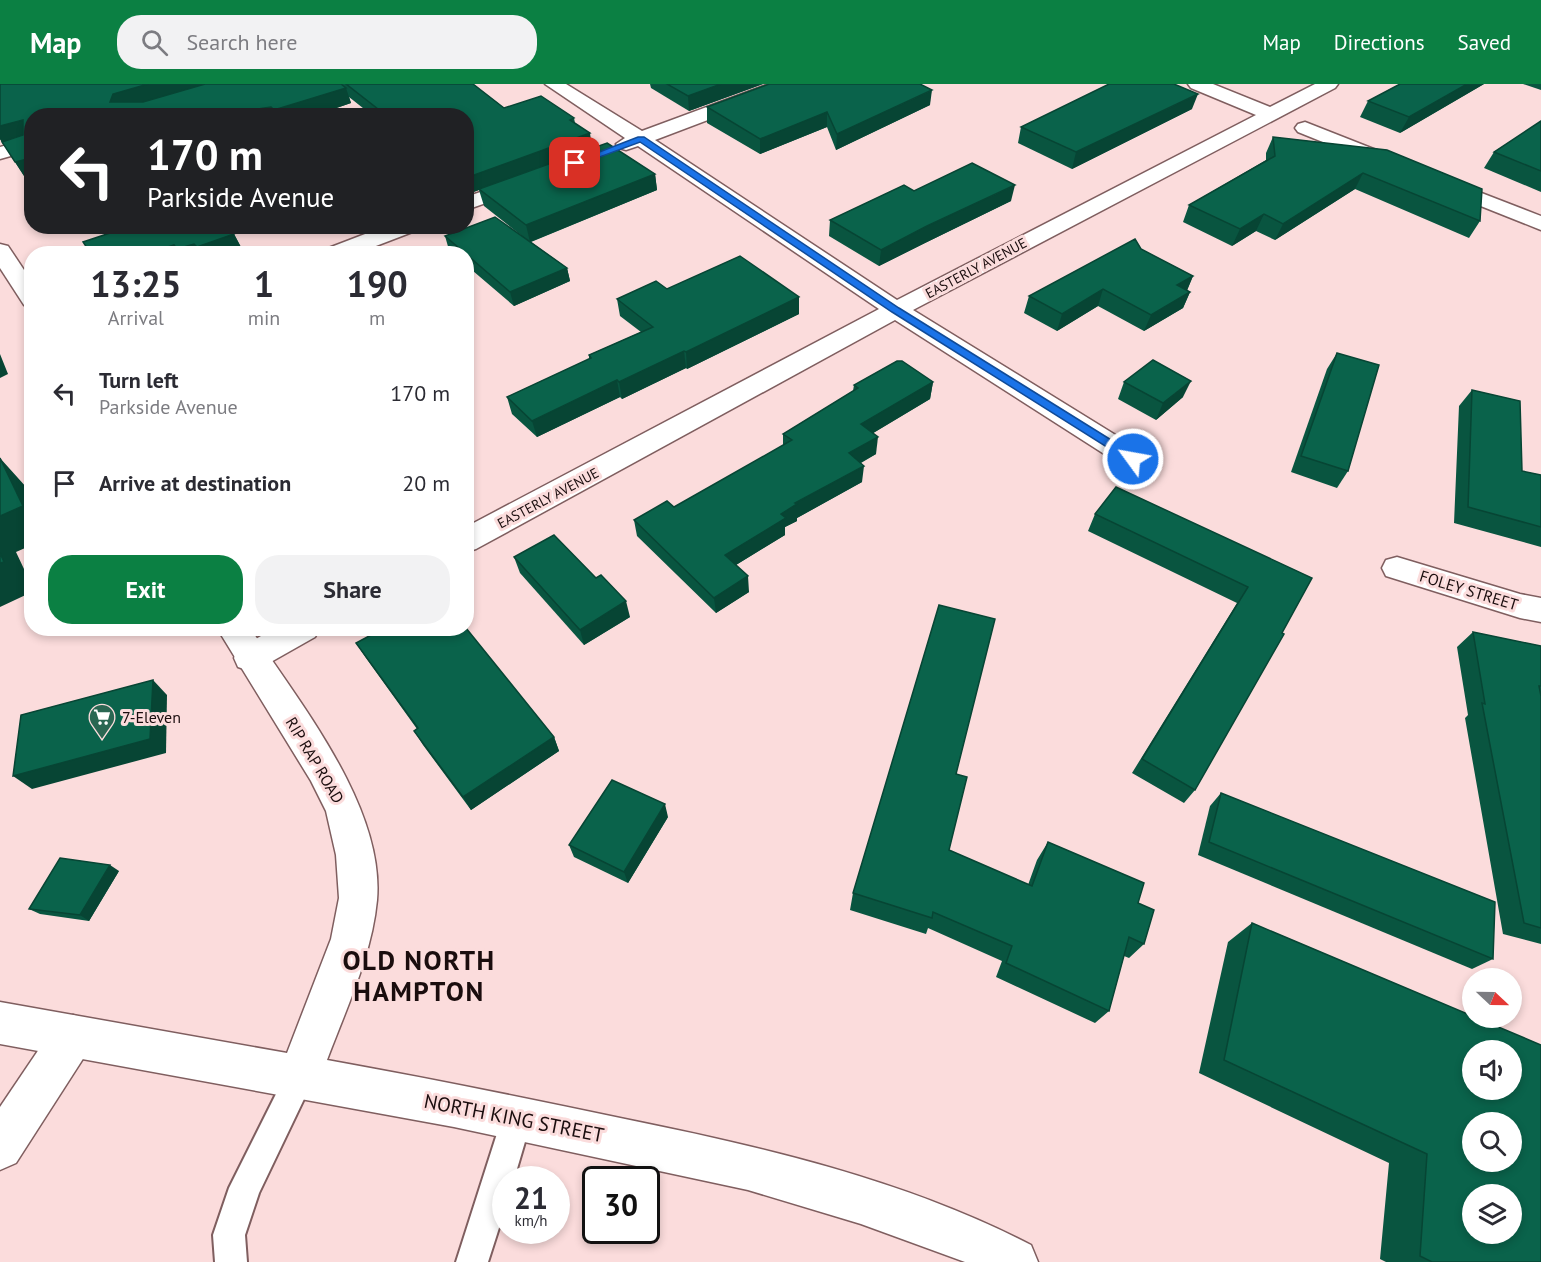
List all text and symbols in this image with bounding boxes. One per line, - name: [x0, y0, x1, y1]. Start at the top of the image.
- search box: [117, 15, 537, 69]
- text: Map: [30, 24, 81, 61]
- icon: search: [138, 26, 171, 59]
- text: Search here: [186, 28, 297, 56]
- text: Map: [1262, 29, 1301, 56]
- text: Directions: [1334, 29, 1425, 56]
- text: Saved: [1458, 29, 1511, 56]
- text: 170 m: [147, 127, 263, 182]
- icon: left: [48, 132, 126, 210]
- pin: [549, 137, 600, 188]
- icon: arrive: [558, 146, 591, 179]
- text: Parkside Avenue: [147, 180, 334, 214]
- street label: EASTERLY AVENUE: [922, 234, 1030, 302]
- text: 13:25: [90, 260, 182, 307]
- text: 1: [254, 260, 274, 307]
- text: 190: [347, 260, 408, 307]
- text: Arrival: [108, 305, 164, 331]
- text: min: [248, 305, 280, 331]
- text: m: [369, 305, 385, 331]
- text: Turn left: [99, 366, 179, 394]
- icon: left: [48, 377, 81, 410]
- text: 170 m: [390, 379, 450, 407]
- text: Parkside Avenue: [99, 394, 238, 420]
- position arrow: [1101, 427, 1165, 491]
- street label: EASTERLY AVENUE: [494, 464, 602, 532]
- icon: arrive: [48, 467, 81, 500]
- text: Arrive at destination: [99, 469, 291, 497]
- text: 20 m: [402, 469, 450, 497]
- button: Exit: [48, 555, 243, 624]
- button: Share: [255, 555, 450, 624]
- street label: FOLEY STREET: [1417, 566, 1521, 614]
- supermarket icon: 7-Eleven: [87, 702, 117, 740]
- place label: 7-Eleven: [122, 707, 181, 727]
- street label: RIP RAP ROAD: [281, 713, 349, 807]
- district label: OLD NORTH HAMPTON: [342, 943, 496, 1008]
- north arrow: [1462, 968, 1522, 1028]
- map controls: [1462, 968, 1522, 1244]
- button: sound: [1462, 1040, 1522, 1100]
- street label: NORTH KING STREET: [422, 1088, 606, 1148]
- button: search: [1462, 1112, 1522, 1172]
- speed limit sign: 30: [582, 1166, 660, 1244]
- text: 21: [514, 1178, 548, 1217]
- button: layers: [1462, 1184, 1522, 1244]
- text: km/h: [515, 1211, 547, 1230]

